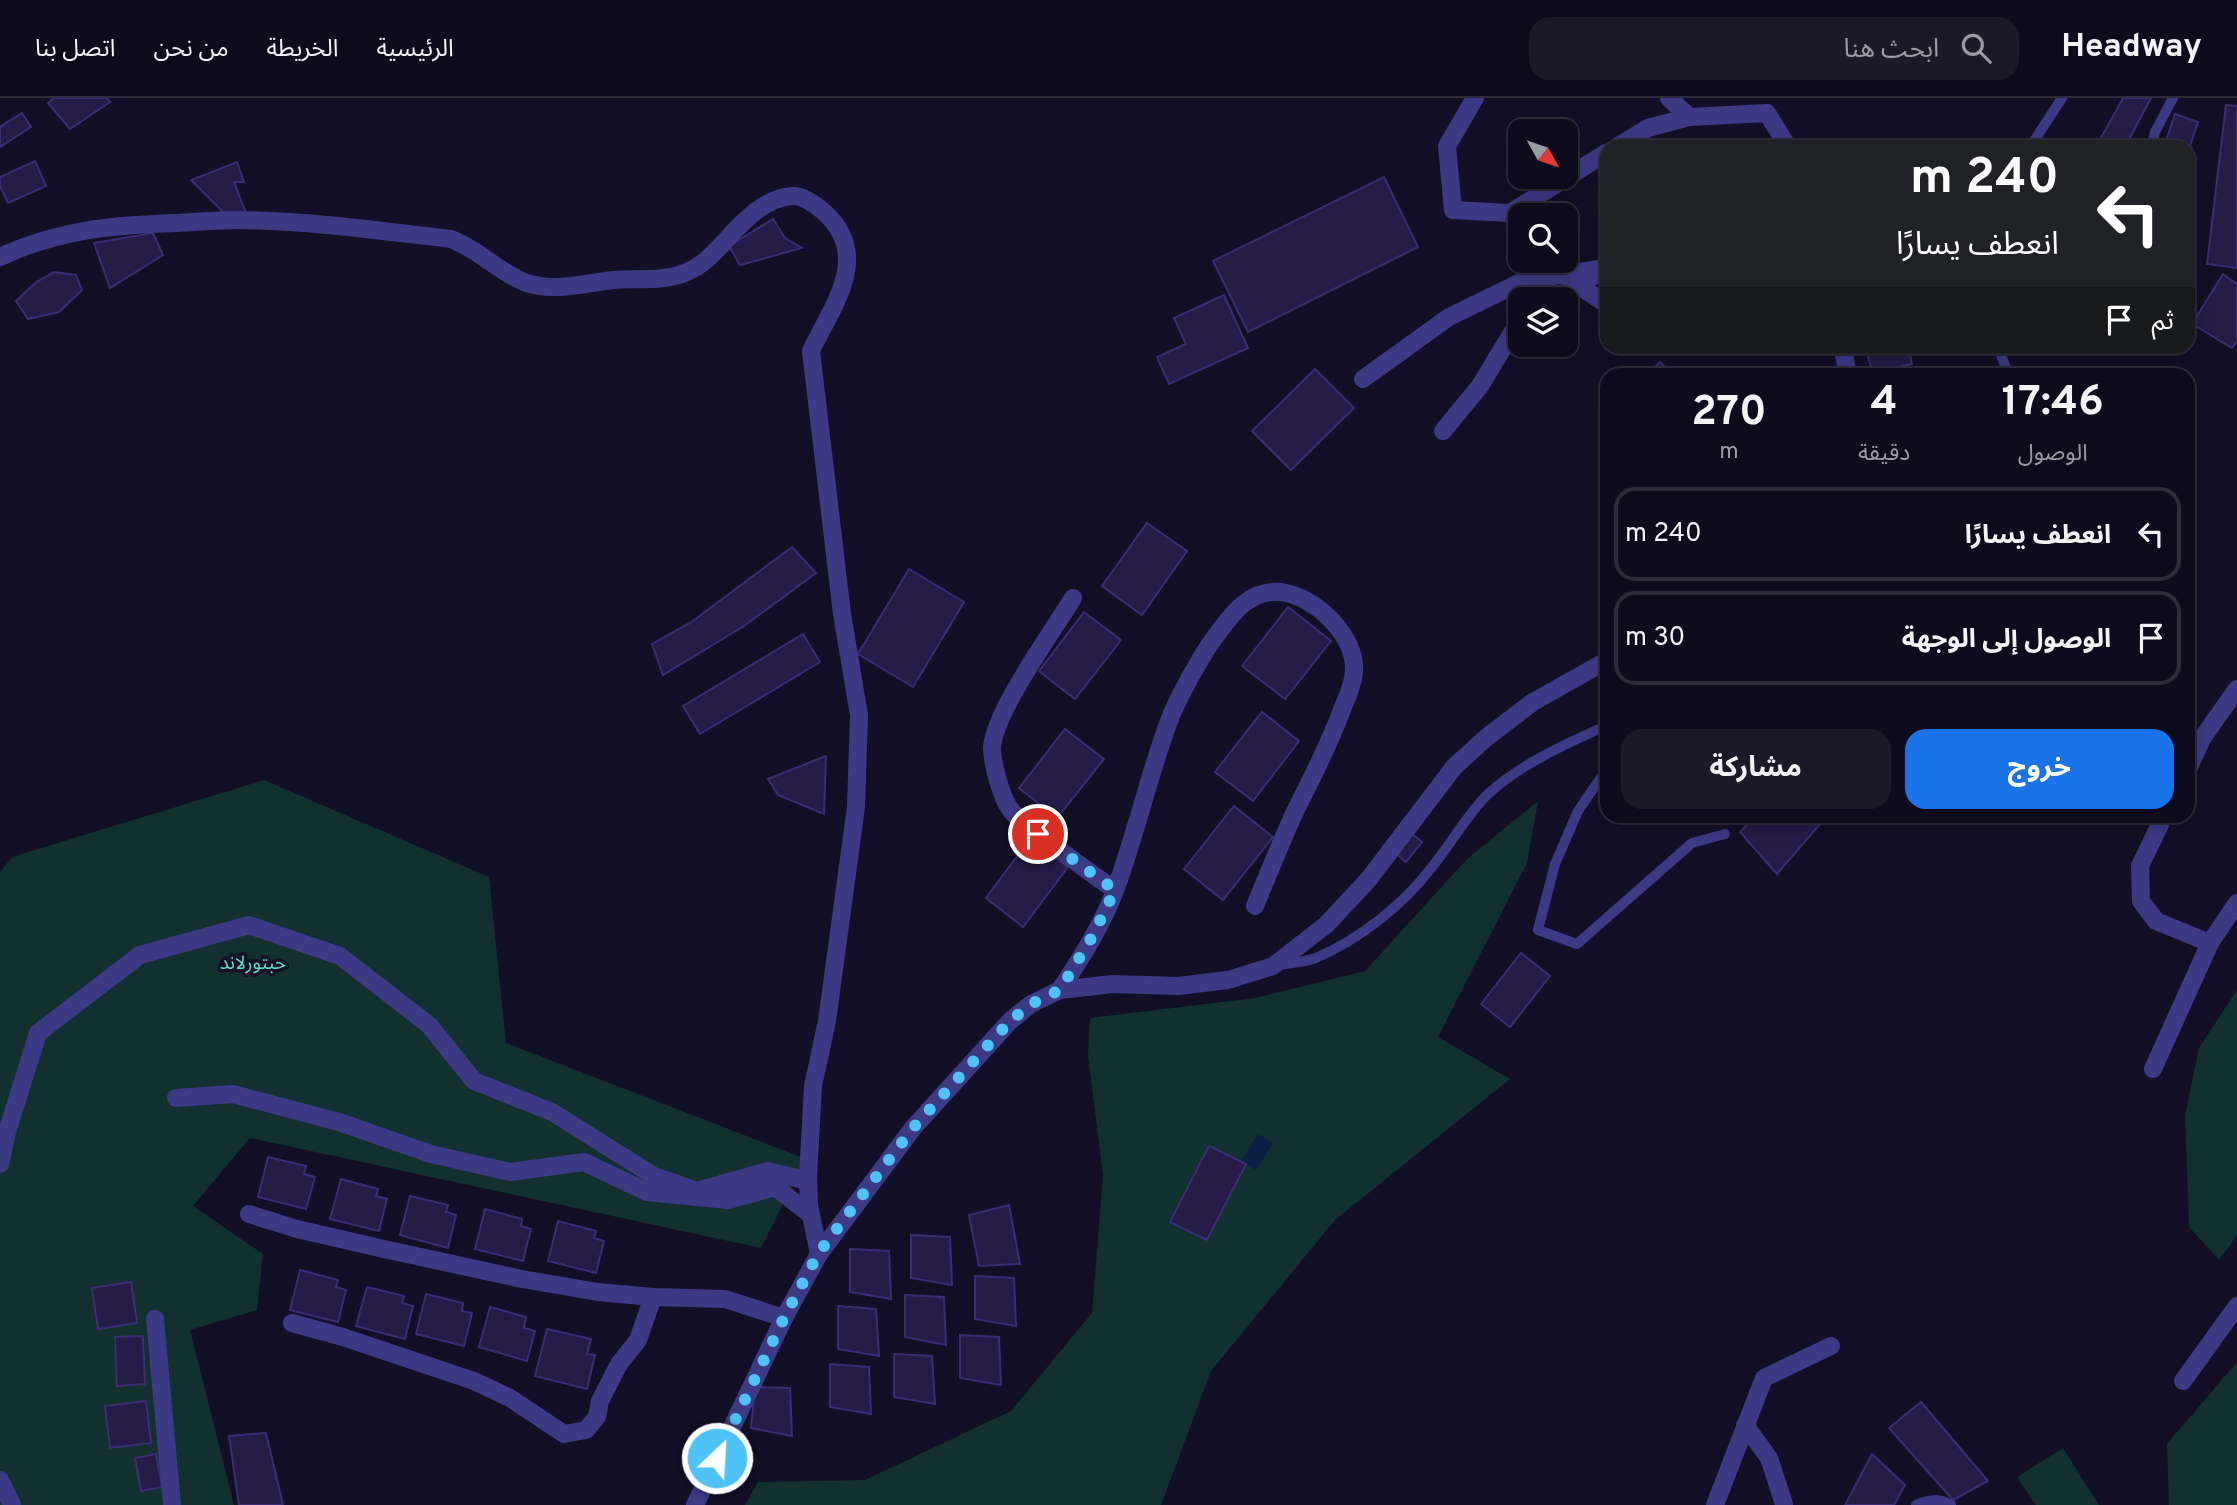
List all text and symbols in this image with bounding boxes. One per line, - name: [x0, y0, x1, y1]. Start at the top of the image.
- search box: [1529, 17, 2019, 80]
- text: Headway: [2061, 27, 2202, 69]
- icon: search: [1957, 29, 1995, 67]
- text: ابحث هنا: [1844, 34, 1939, 67]
- text: اتصل بنا: [35, 35, 116, 65]
- text: من نحن: [154, 35, 229, 65]
- text: الخريطة: [267, 35, 338, 65]
- text: الرئيسية: [376, 35, 454, 65]
- north arrow: [1508, 119, 1578, 189]
- map controls: [1508, 119, 1578, 357]
- text: 240 m: [1910, 149, 2059, 211]
- icon: left: [2083, 168, 2174, 259]
- button: search: [1508, 203, 1578, 273]
- text: انعطف يسارًا: [1896, 226, 2059, 266]
- button: layers: [1508, 287, 1578, 357]
- icon: arrive: [2100, 301, 2138, 339]
- text: ثم: [2152, 306, 2174, 339]
- text: 4: [1871, 377, 1898, 430]
- text: 17:46: [2001, 377, 2104, 430]
- text: 270: [1691, 387, 1767, 440]
- text: m: [1719, 438, 1739, 467]
- text: دقيقة: [1858, 440, 1910, 469]
- text: الوصول: [2018, 440, 2088, 469]
- icon: left: [2132, 515, 2170, 553]
- text: 240 m: [1625, 518, 1702, 551]
- text: انعطف يسارًا: [1965, 520, 2111, 553]
- icon: arrive: [2132, 619, 2170, 657]
- text: 30 m: [1625, 622, 1685, 655]
- text: الوصول إلى الوجهة: [1902, 624, 2111, 657]
- button: مشاركة: [1621, 729, 1891, 809]
- button: خروج: [1905, 729, 2174, 809]
- pin: [1008, 804, 1068, 864]
- icon: arrive: [1019, 815, 1057, 853]
- park label: حبتورلاند: [220, 952, 286, 976]
- position arrow: [680, 1421, 754, 1495]

